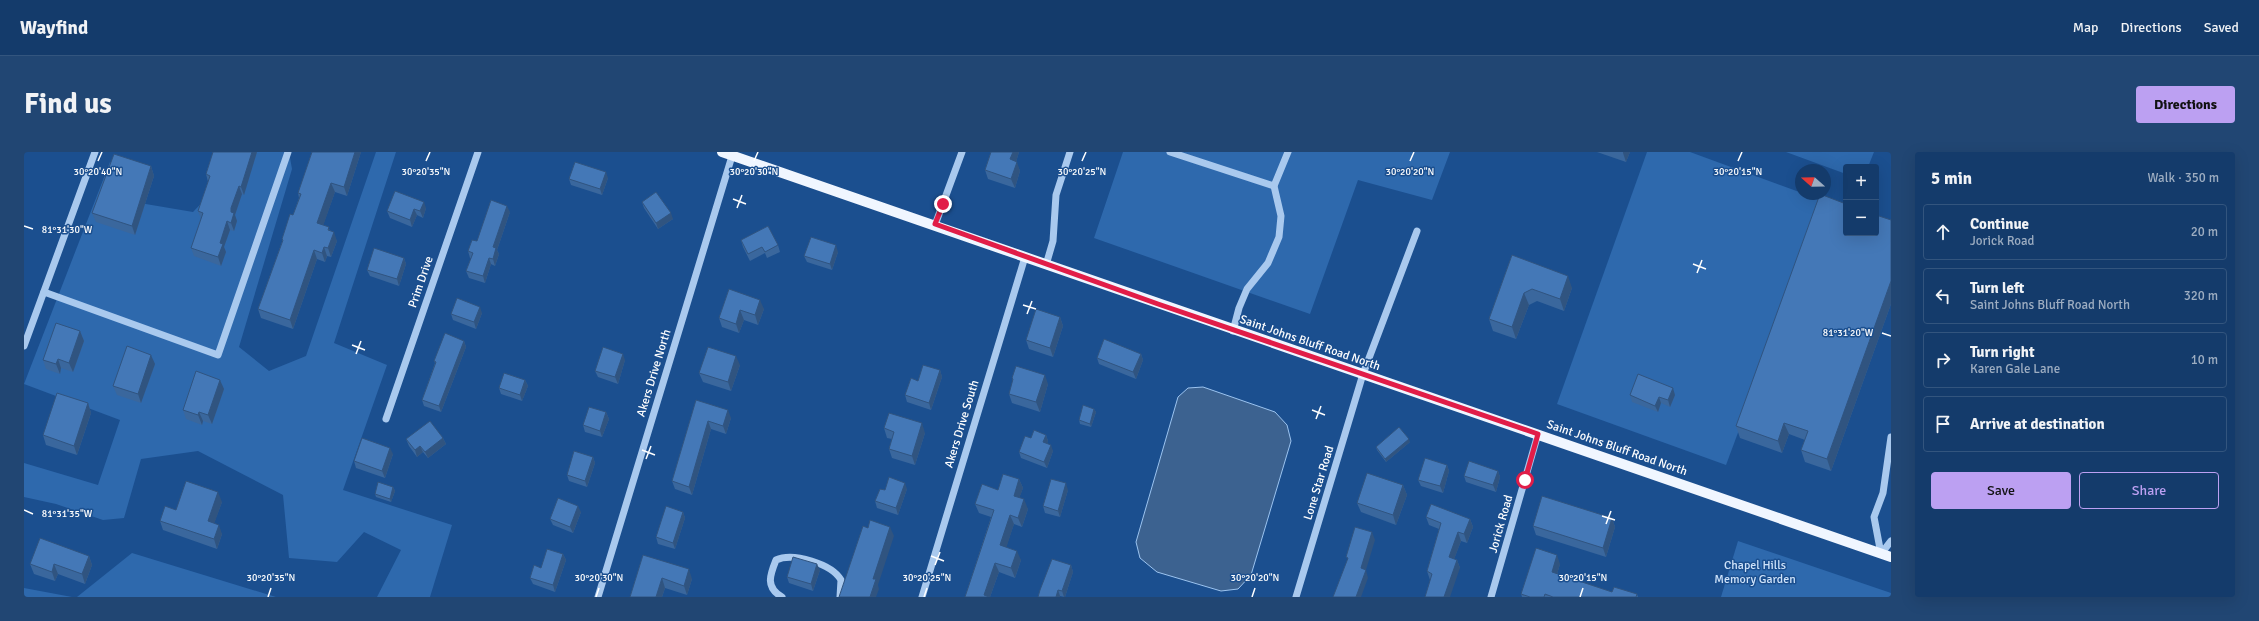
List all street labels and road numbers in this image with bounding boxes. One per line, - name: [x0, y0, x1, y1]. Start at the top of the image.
- street label: Prim Drive: [405, 254, 437, 310]
- street label: Saint Johns Bluff Road North: [1238, 312, 1382, 374]
- street label: Akers Drive North: [634, 327, 674, 419]
- street label: Akers Drive South: [942, 378, 982, 470]
- street label: Saint Johns Bluff Road North: [1545, 417, 1689, 479]
- street label: Lone Star Road: [1301, 444, 1337, 522]
- street label: Jorick Road: [1486, 493, 1516, 555]

